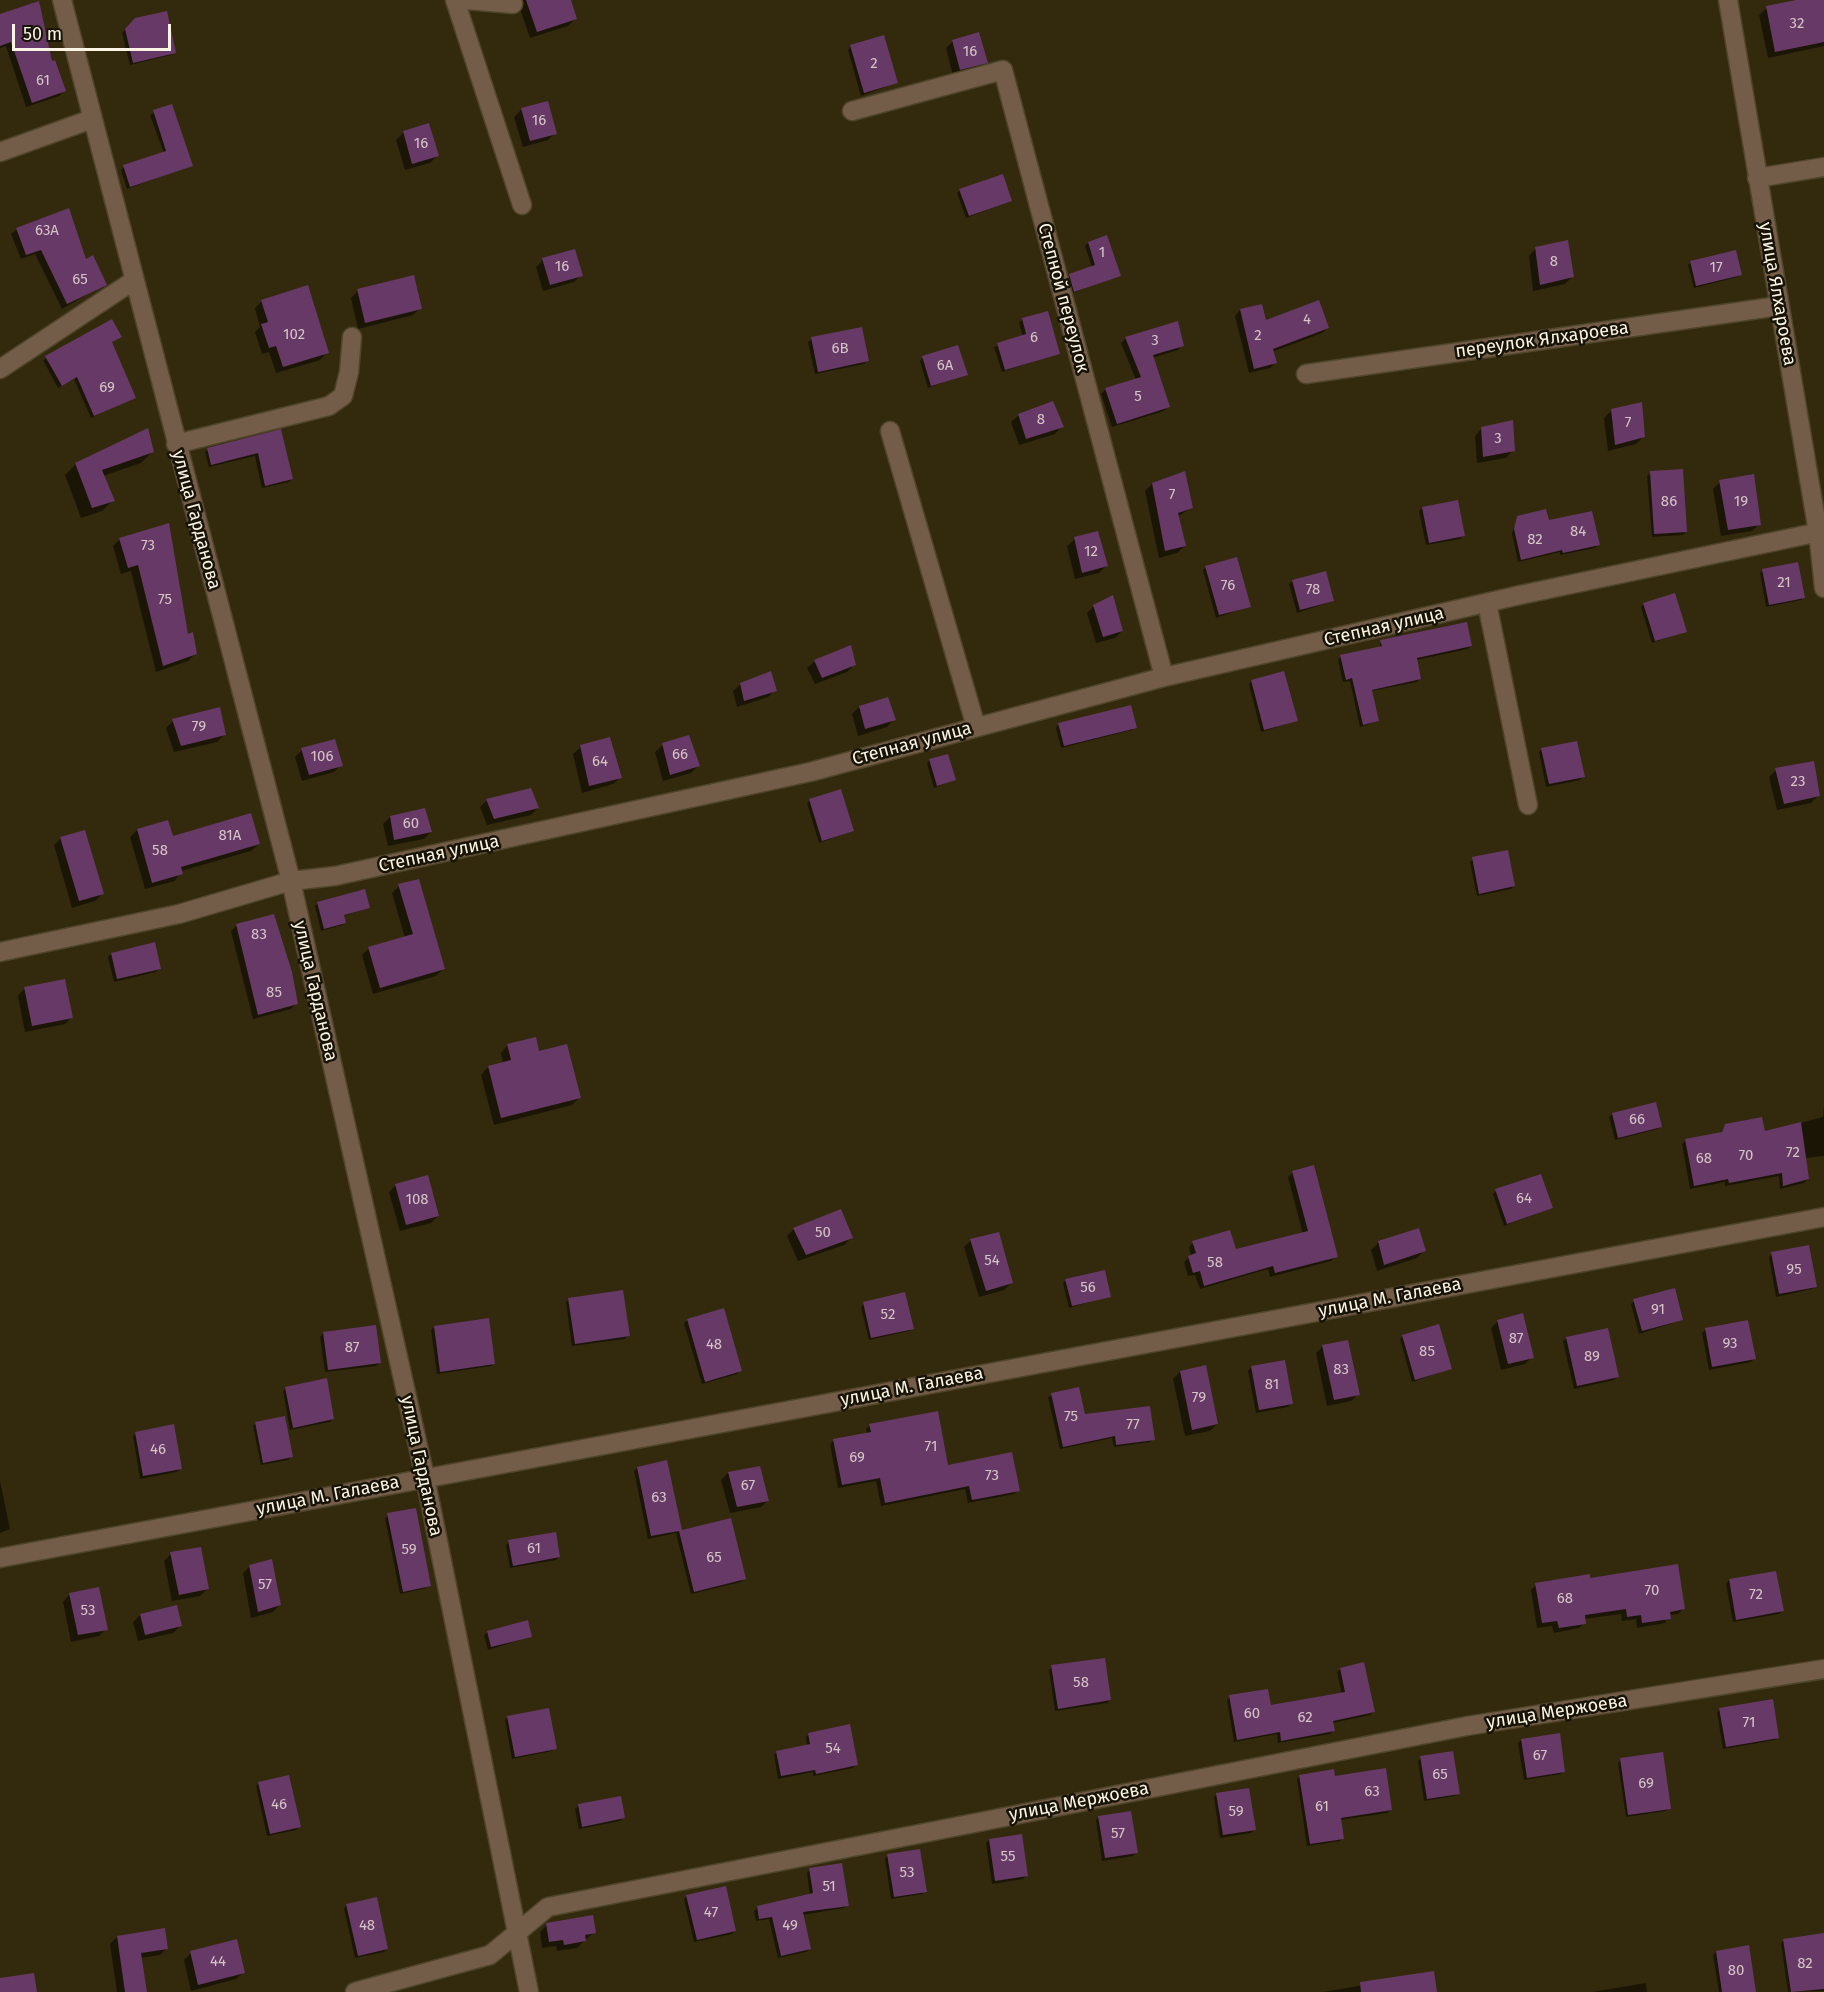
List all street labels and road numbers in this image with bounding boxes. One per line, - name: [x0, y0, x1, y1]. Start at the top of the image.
- street label: Степной переулок: [1033, 221, 1093, 375]
- street label: улица Ялхароева: [1754, 221, 1800, 367]
- street label: переулок Ялхароева: [1454, 317, 1630, 363]
- street label: улица Гарданова: [167, 448, 225, 592]
- street label: Степная улица: [1322, 603, 1446, 651]
- street label: Степная улица: [850, 718, 974, 770]
- street label: Степная улица: [377, 831, 501, 877]
- street label: улица Гарданова: [288, 919, 342, 1063]
- street label: улица М. Галаева: [1317, 1274, 1463, 1322]
- street label: улица М. Галаева: [839, 1363, 985, 1411]
- street label: улица Гарданова: [396, 1394, 446, 1538]
- street label: улица М. Галаева: [255, 1472, 401, 1520]
- street label: улица Мержоева: [1485, 1690, 1629, 1734]
- street label: улица Мержоева: [1007, 1778, 1151, 1826]

